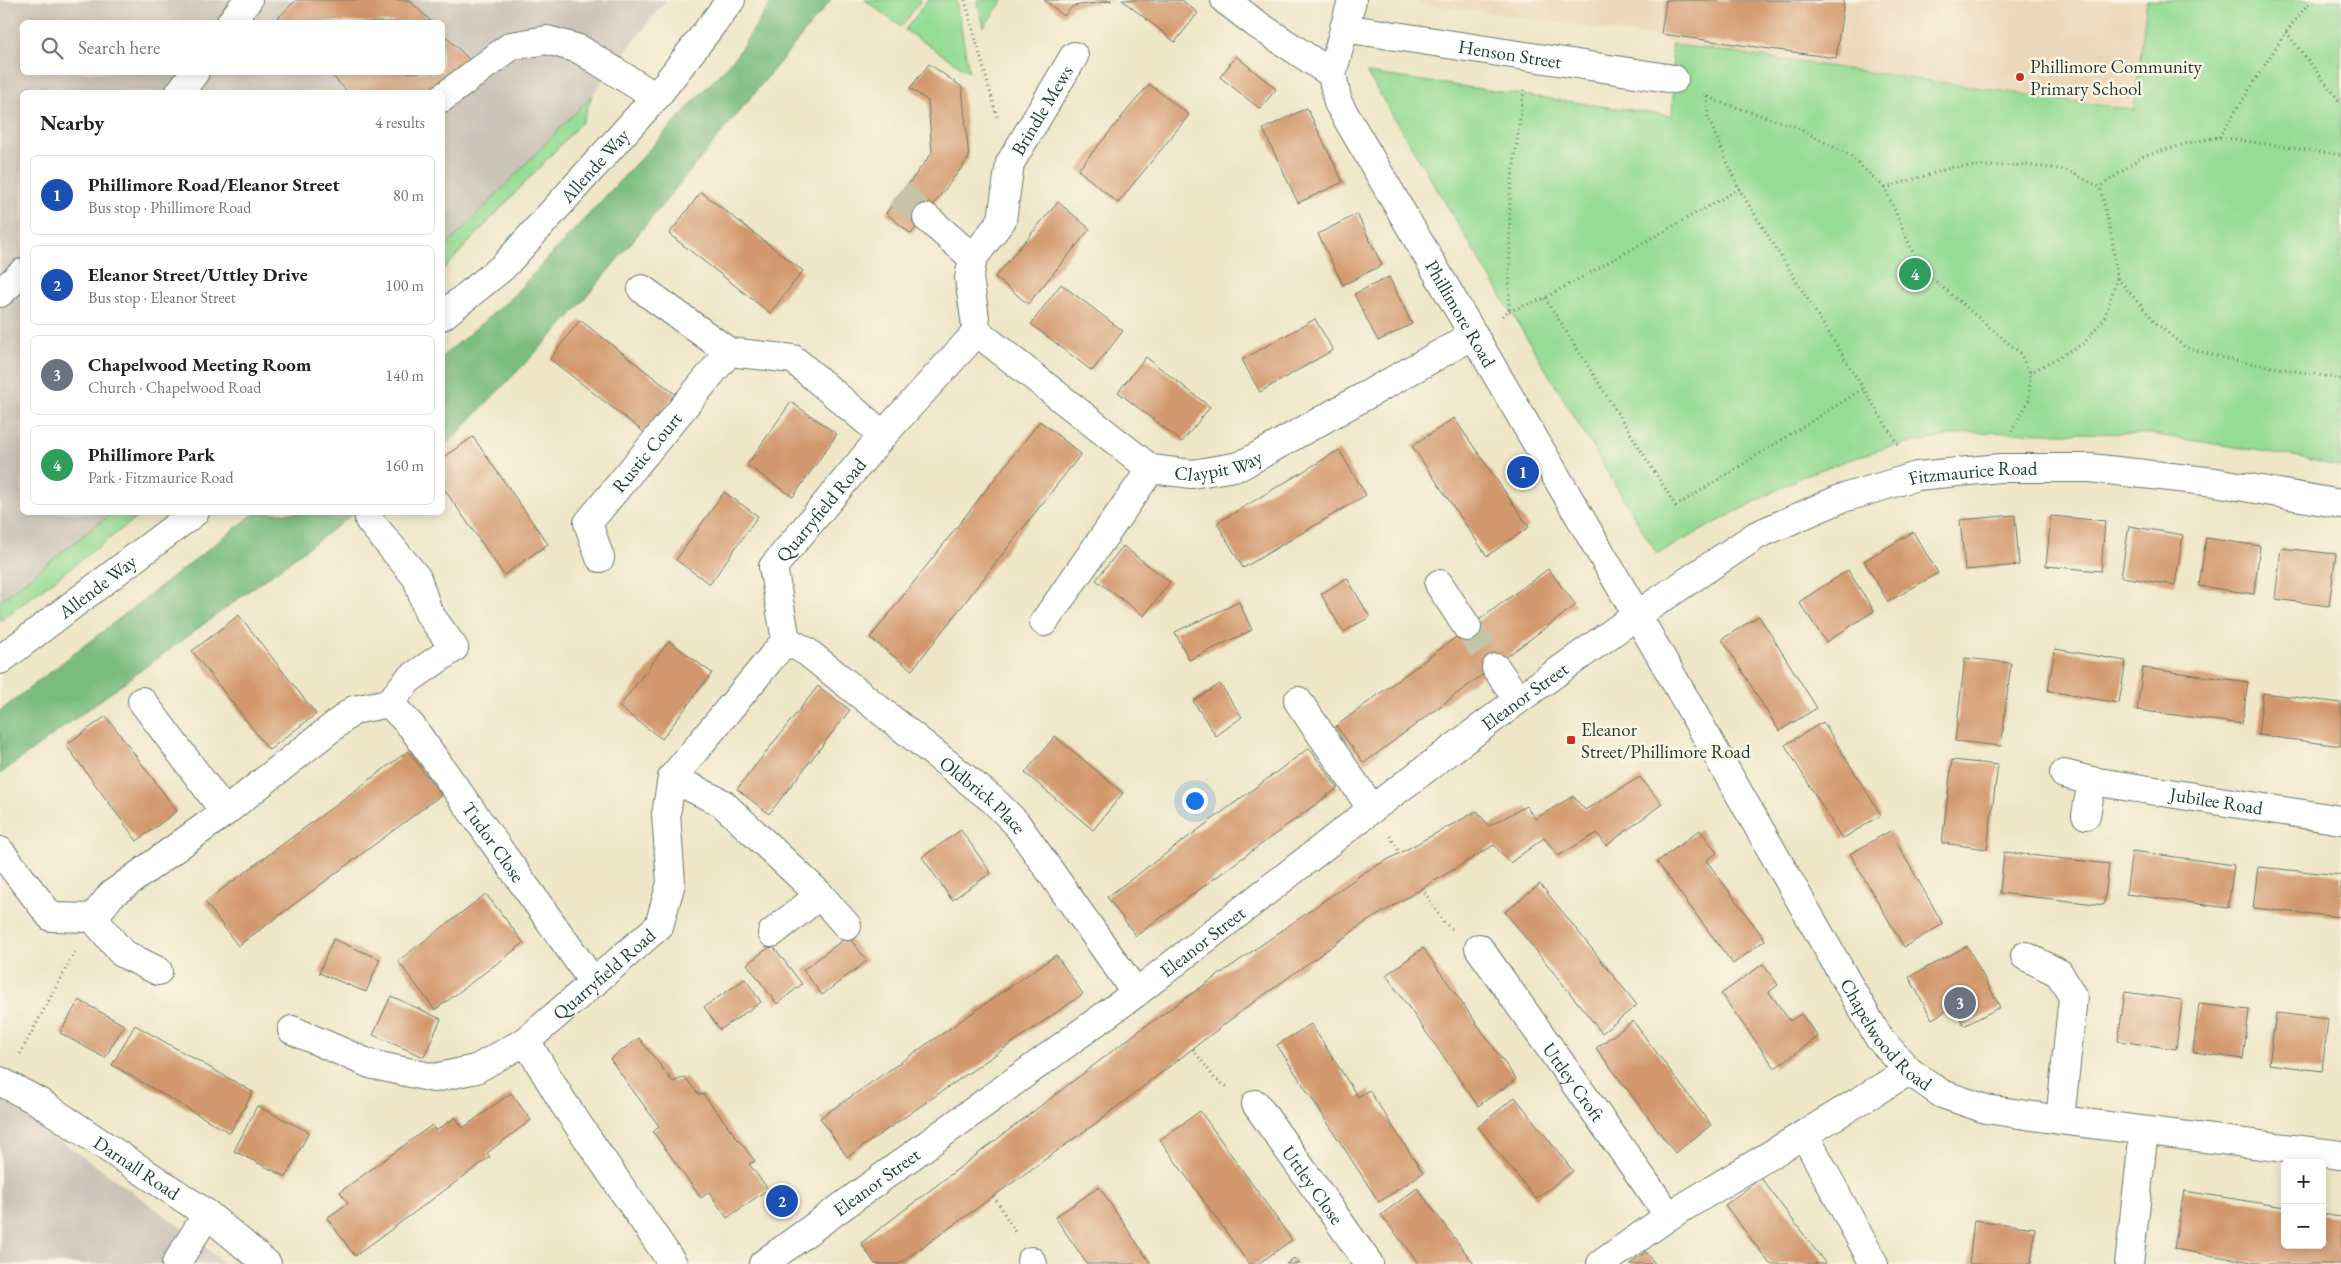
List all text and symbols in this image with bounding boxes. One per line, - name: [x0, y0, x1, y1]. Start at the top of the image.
- search box: [20, 20, 445, 75]
- street label: Henson Street: [1457, 33, 1563, 74]
- icon: search: [38, 34, 66, 62]
- text: Search here: [78, 35, 160, 60]
- place label: Phillimore Community Primary School: [2030, 54, 2203, 101]
- street label: Brindle Mews: [1005, 60, 1078, 160]
- marker: Phillimore Community Primary School: [2014, 71, 2026, 83]
- text: Nearby: [40, 109, 104, 136]
- text: 4 results: [375, 112, 425, 133]
- street label: Allende Way: [554, 122, 635, 209]
- text: Phillimore Road/Eleanor Street: [88, 172, 340, 197]
- text: 1: [53, 185, 61, 206]
- text: 80 m: [393, 185, 424, 206]
- text: Bus stop · Phillimore Road: [88, 197, 251, 218]
- street label: Phillimore Road: [1420, 255, 1502, 372]
- pin: 4: [1899, 255, 1931, 293]
- text: Eleanor Street/Uttley Drive: [88, 262, 308, 287]
- text: 2: [53, 275, 61, 296]
- text: 100 m: [385, 275, 424, 296]
- text: Bus stop · Eleanor Street: [88, 287, 236, 308]
- text: Chapelwood Meeting Room: [88, 352, 311, 377]
- text: 3: [53, 365, 61, 386]
- text: 140 m: [385, 365, 424, 386]
- text: Church · Chapelwood Road: [88, 377, 261, 398]
- street label: Rustic Court: [606, 407, 687, 497]
- text: Phillimore Park: [88, 442, 215, 467]
- street label: Claypit Way: [1173, 443, 1267, 487]
- street label: Quarryfield Road: [770, 452, 872, 567]
- pin: 1: [1507, 453, 1539, 491]
- text: 4: [53, 455, 61, 476]
- text: 160 m: [385, 455, 424, 476]
- street label: Fitzmaurice Road: [1905, 456, 2038, 490]
- text: Park · Fitzmaurice Road: [88, 467, 234, 488]
- street label: Allende Way: [52, 548, 142, 625]
- street label: Eleanor Street: [1476, 656, 1573, 736]
- place label: Eleanor Street/Phillimore Road: [1581, 717, 1751, 764]
- marker: Eleanor Street/Phillimore Road: [1565, 734, 1577, 746]
- street label: Oldbrick Place: [935, 750, 1032, 839]
- street label: Jubilee Road: [2166, 781, 2265, 820]
- your location: [1182, 788, 1208, 814]
- street label: Tudor Close: [457, 797, 531, 887]
- street label: Eleanor Street: [1154, 900, 1250, 983]
- street label: Quarryfield Road: [547, 922, 661, 1025]
- street label: Chapelwood Road: [1835, 973, 1937, 1096]
- pin: 3: [1944, 984, 1976, 1022]
- street label: Uttley Croft: [1537, 1037, 1610, 1126]
- street label: Darnall Road: [89, 1130, 185, 1205]
- street label: Uttley Close: [1277, 1140, 1350, 1229]
- street label: Eleanor Street: [828, 1142, 925, 1222]
- map controls: [2281, 1159, 2326, 1249]
- button: +: [2281, 1159, 2326, 1204]
- pin: 2: [766, 1182, 798, 1220]
- button: −: [2281, 1204, 2326, 1249]

